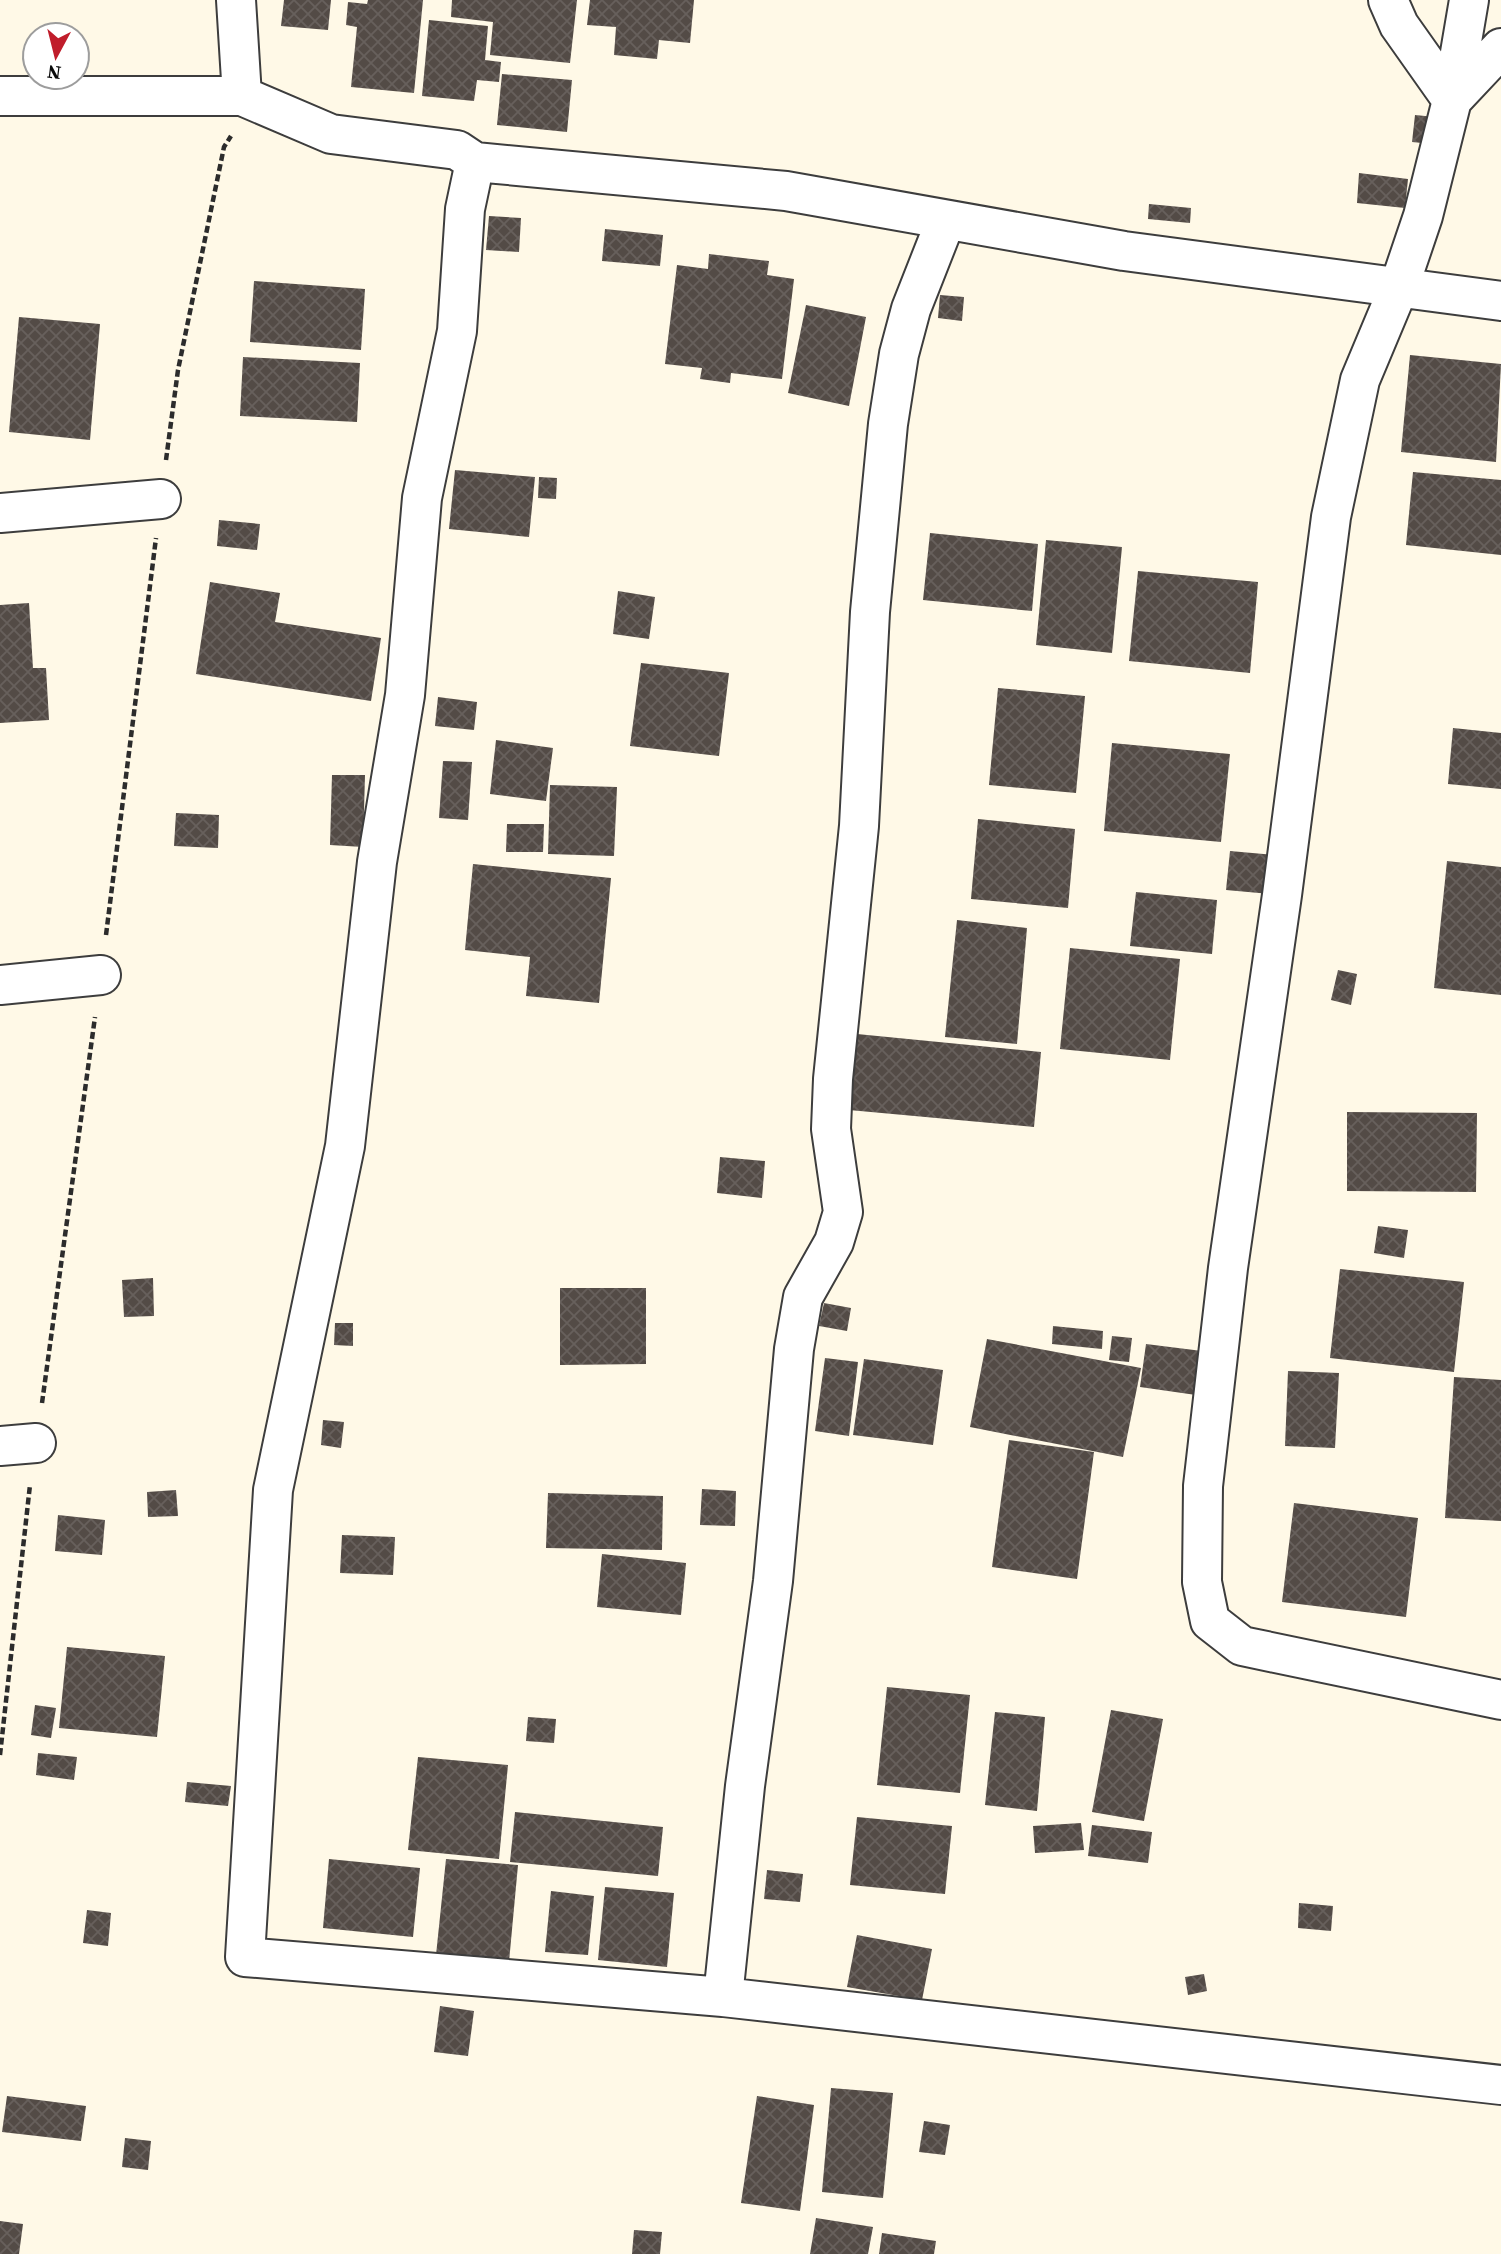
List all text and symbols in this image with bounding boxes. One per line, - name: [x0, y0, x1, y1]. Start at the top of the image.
- north arrow: [21, 21, 91, 91]
- text: N: [45, 59, 62, 87]

